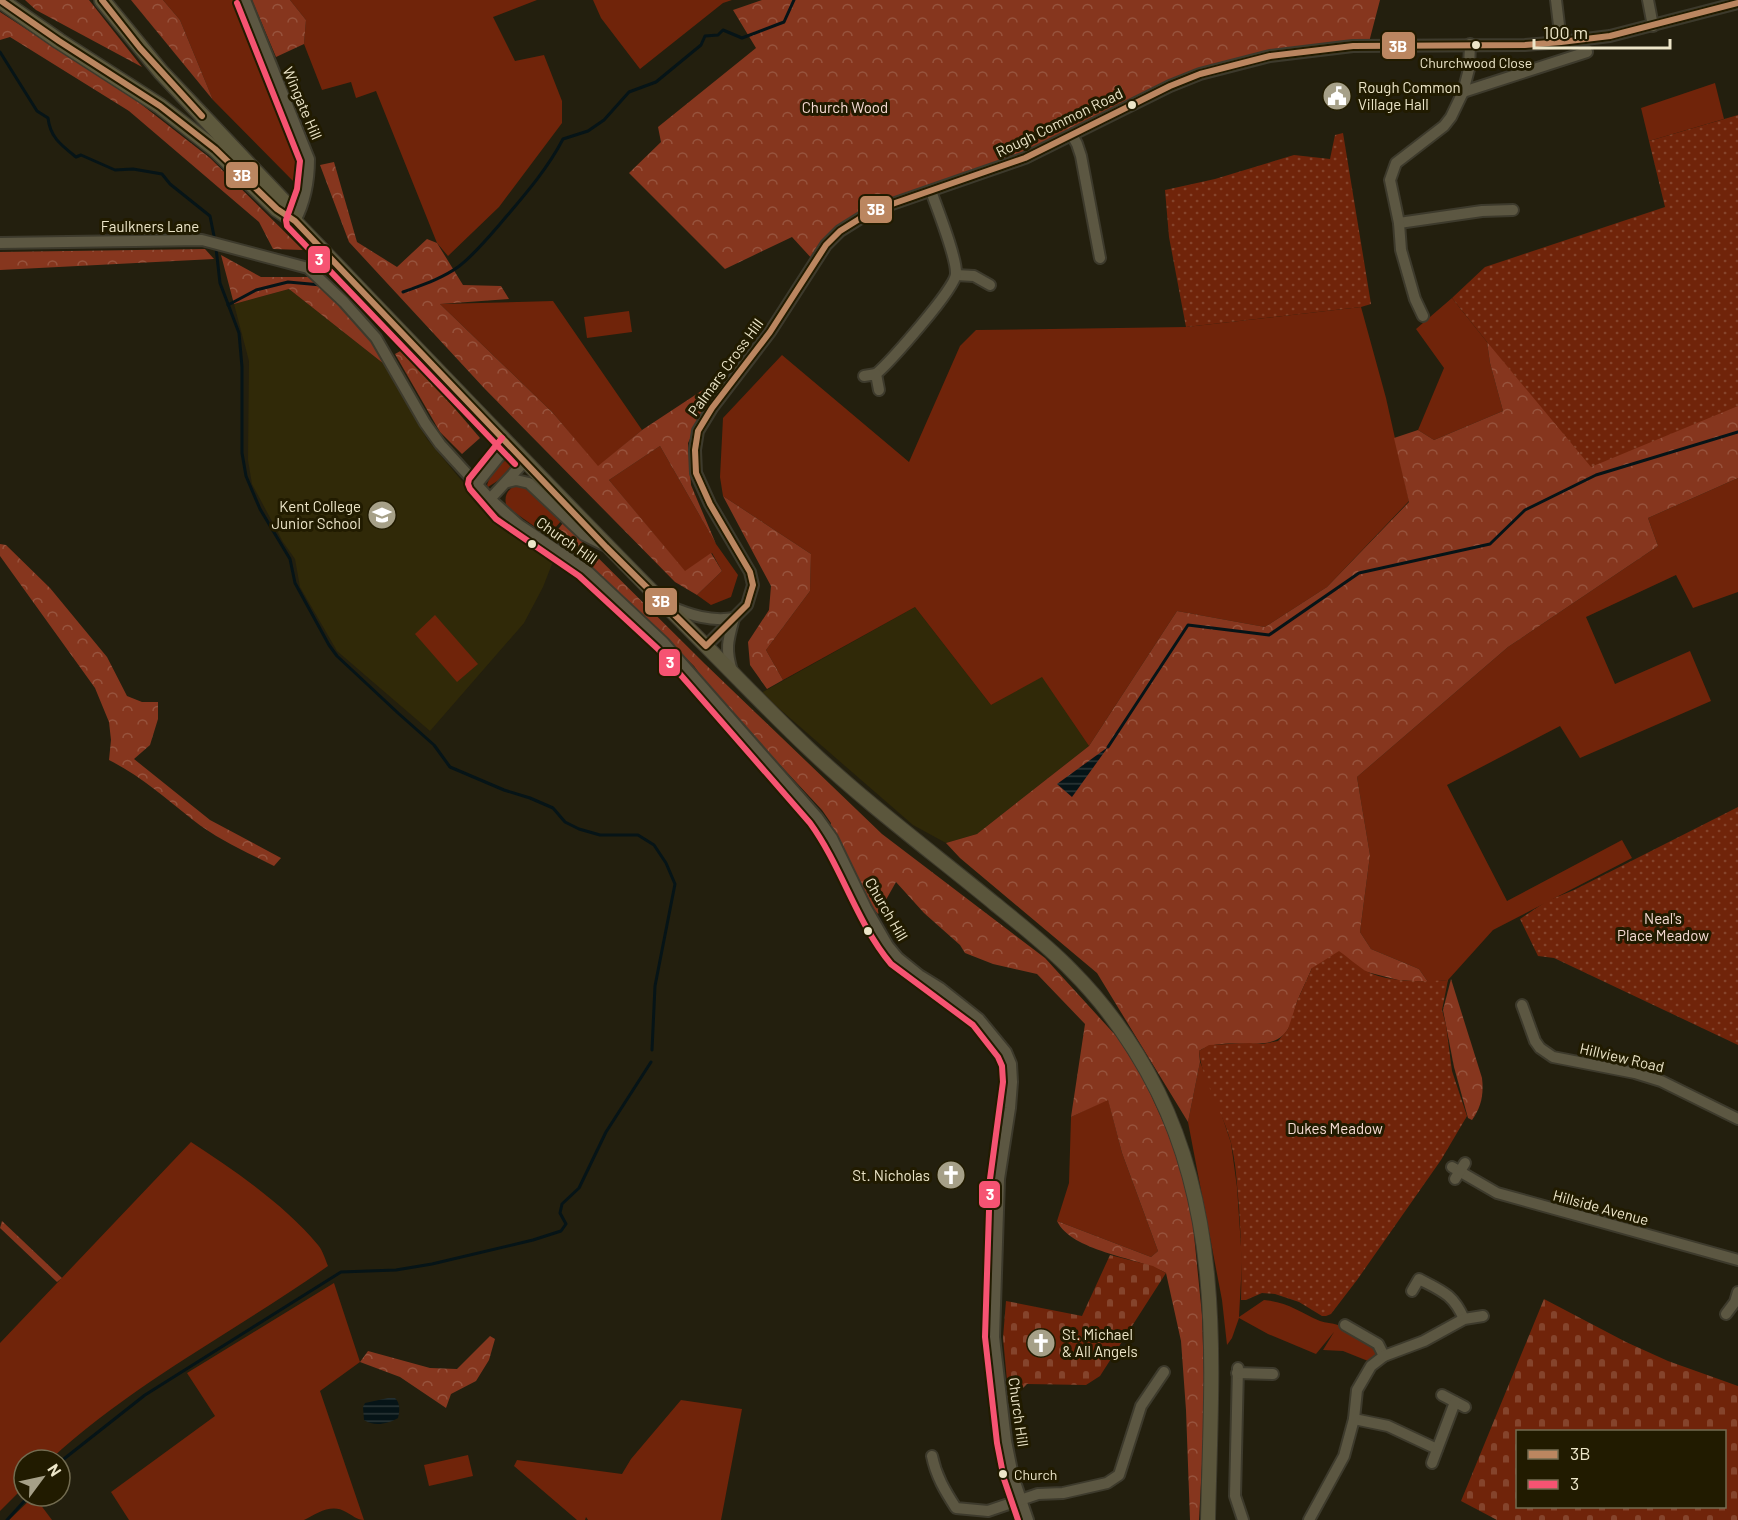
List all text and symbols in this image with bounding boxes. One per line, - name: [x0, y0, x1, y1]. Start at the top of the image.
- scale bar: [1534, 12, 1670, 50]
- text: 100 m: [1543, 21, 1588, 43]
- line badge: 3B: [1381, 31, 1416, 60]
- text: 3B: [1389, 36, 1407, 55]
- marker: Churchwood Close: [1470, 39, 1482, 51]
- place label: Churchwood Close: [1420, 54, 1532, 71]
- street label: Wingate Hill: [280, 64, 326, 142]
- place label: Rough Common Village Hall: [1358, 78, 1461, 113]
- public building icon: Rough Common Village Hall: [1321, 80, 1353, 112]
- street label: Rough Common Road: [993, 83, 1125, 161]
- park label: Church Wood: [802, 98, 888, 116]
- unlabelled marker: [1126, 99, 1138, 111]
- line badge: 3B: [225, 161, 259, 189]
- text: 3B: [233, 165, 251, 184]
- line badge: 3B: [859, 195, 893, 224]
- text: 3B: [867, 199, 885, 218]
- street label: Faulkners Lane: [101, 217, 199, 235]
- line badge: 3: [307, 245, 331, 274]
- text: 3: [315, 249, 323, 268]
- street label: Palmars Cross Hill: [684, 315, 766, 419]
- place label: Kent College Junior School: [271, 497, 361, 532]
- school or university icon: Kent College Junior School: [366, 499, 398, 531]
- street label: Church Hill: [533, 513, 601, 567]
- unlabelled marker: [526, 538, 538, 550]
- line badge: 3B: [644, 587, 678, 616]
- text: 3B: [652, 591, 670, 610]
- line badge: 3: [658, 648, 681, 677]
- text: 3: [666, 652, 674, 671]
- street label: Church Hill: [862, 874, 912, 944]
- park label: Neal's Place Meadow: [1617, 909, 1709, 944]
- unlabelled marker: [862, 925, 874, 937]
- street label: Hillview Road: [1578, 1039, 1666, 1075]
- park label: Dukes Meadow: [1287, 1119, 1383, 1137]
- church icon: St. Nicholas: [935, 1159, 967, 1191]
- place label: St. Nicholas: [852, 1166, 930, 1184]
- line badge: 3: [978, 1180, 1001, 1209]
- text: 3: [986, 1184, 994, 1203]
- street label: Hillside Avenue: [1551, 1186, 1651, 1228]
- place label: St. Michael & All Angels: [1062, 1325, 1138, 1360]
- church icon: St. Michael & All Angels: [1025, 1327, 1057, 1359]
- street label: Church Hill: [1005, 1376, 1033, 1448]
- legend: [1516, 1430, 1726, 1508]
- text: 3B: [1570, 1442, 1591, 1464]
- north arrow: [12, 1448, 72, 1508]
- text: N: [44, 1460, 66, 1479]
- place label: Church: [1014, 1466, 1057, 1483]
- marker: Church: [997, 1468, 1009, 1480]
- text: 3: [1570, 1472, 1579, 1494]

